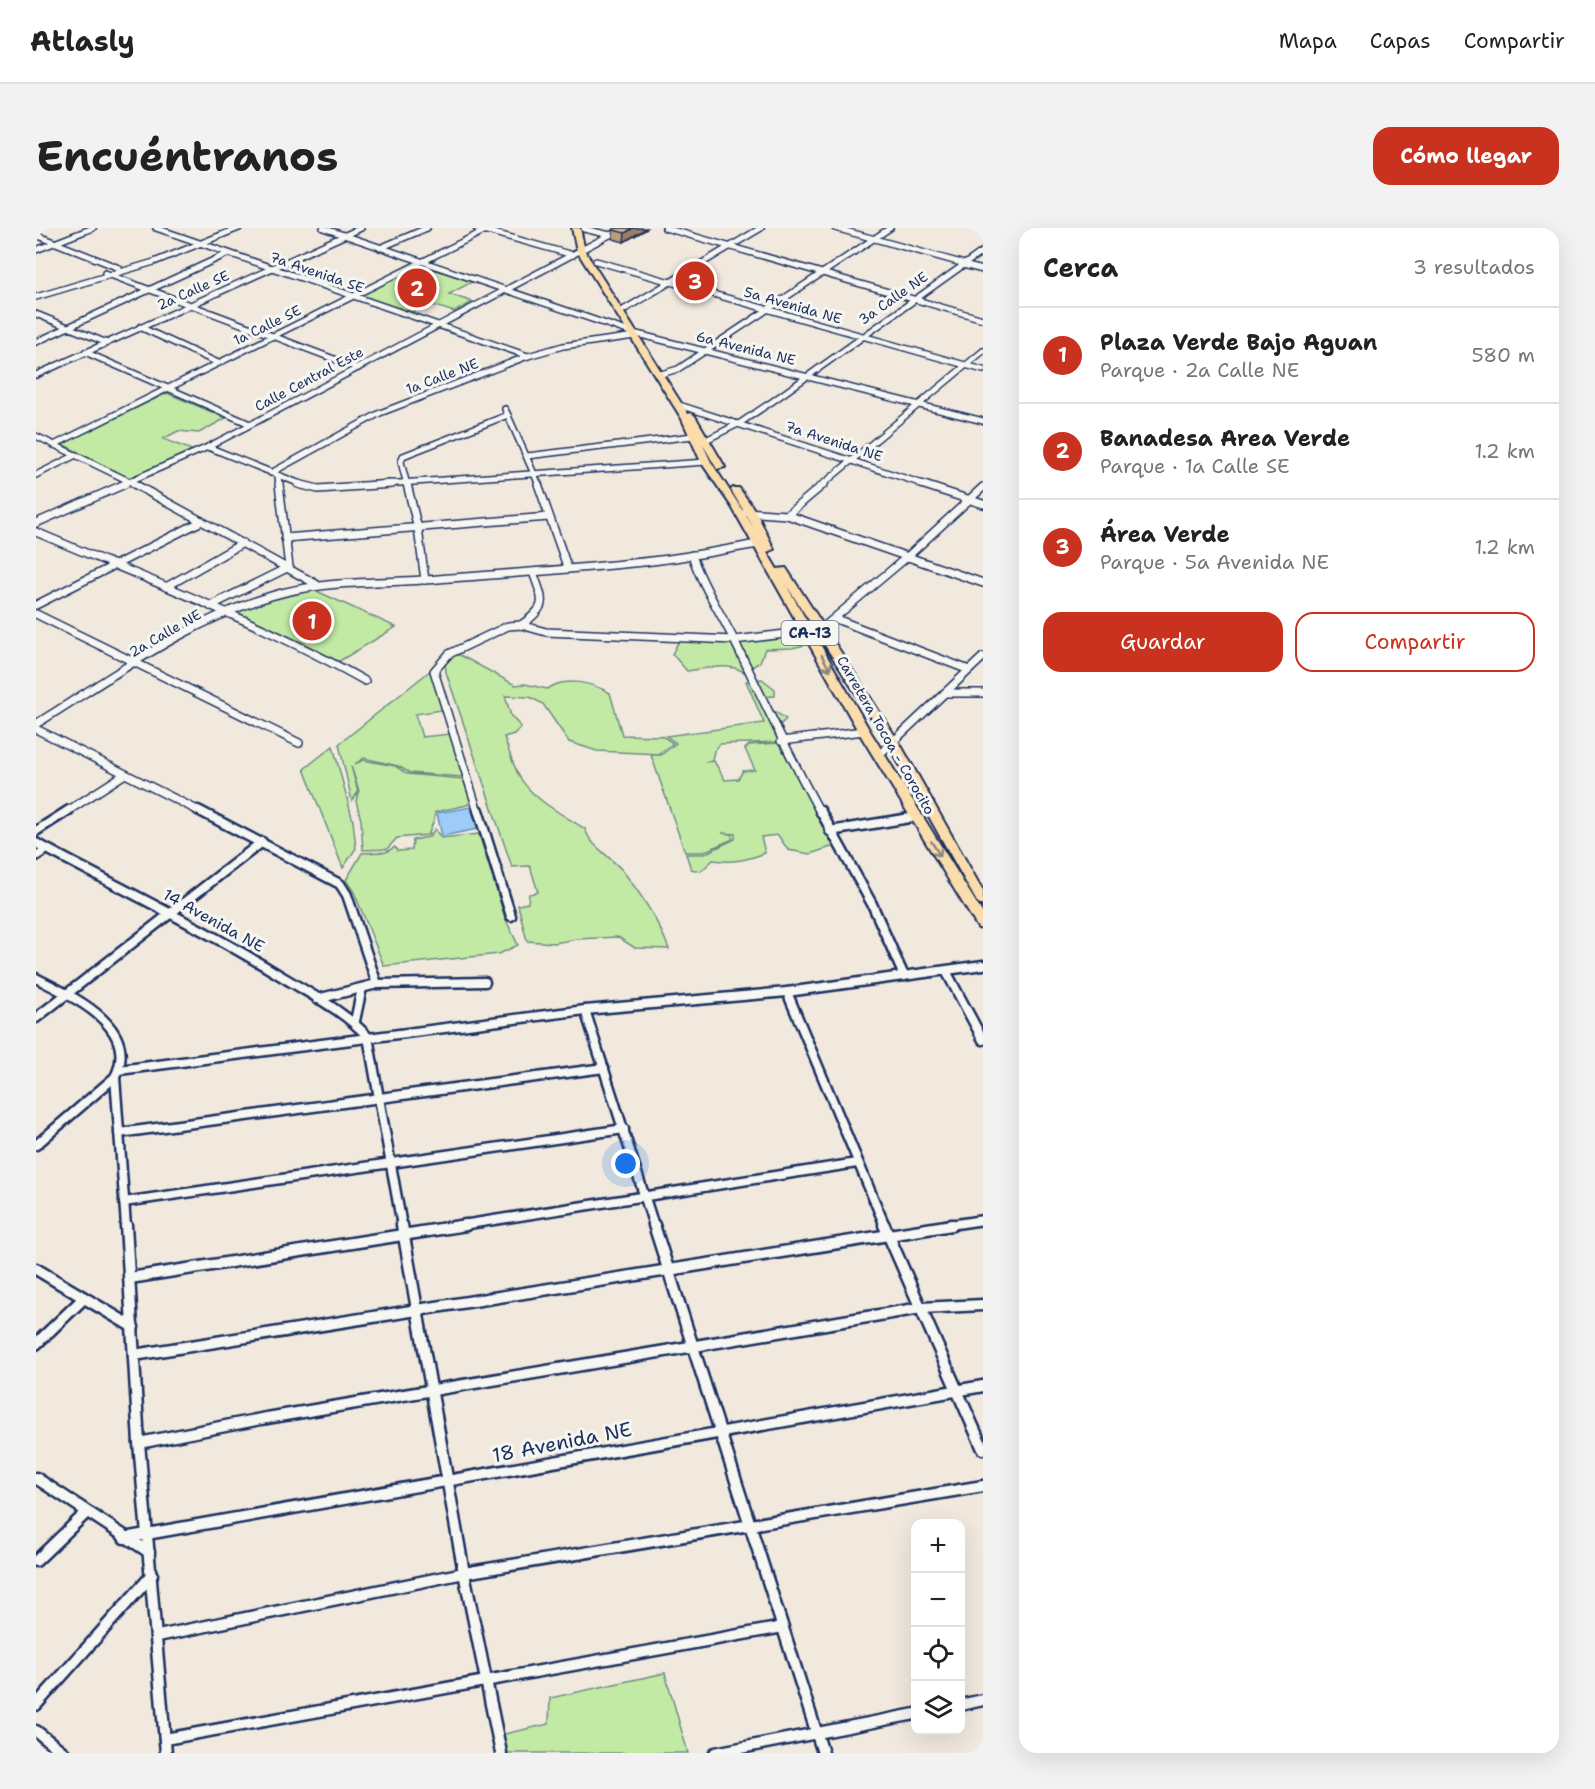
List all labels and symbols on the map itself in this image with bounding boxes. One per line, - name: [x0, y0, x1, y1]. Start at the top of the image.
- street label: 7a Avenida SE: [267, 247, 367, 297]
- pin: 3: [676, 259, 714, 304]
- street label: 2a Calle SE: [154, 266, 232, 314]
- pin: 2: [398, 266, 436, 310]
- street label: 3a Calle NE: [855, 267, 931, 328]
- street label: 5a Avenida NE: [742, 282, 844, 328]
- street label: 1a Calle SE: [230, 301, 304, 349]
- street label: 6a Avenida NE: [694, 327, 798, 369]
- street label: Calle Central Este: [251, 343, 367, 415]
- street label: 1a Calle NE: [403, 354, 481, 398]
- street label: 7a Avenida NE: [783, 417, 885, 465]
- pin: 1: [292, 598, 332, 644]
- street label: 2a Calle NE: [126, 605, 204, 661]
- road number: CA-13: [782, 621, 838, 645]
- street label: Carretera Tocoa - Corocito: [833, 652, 939, 818]
- one-way arrow: [820, 654, 832, 671]
- one-way arrow: [930, 840, 942, 857]
- street label: 14 Avenida NE: [159, 884, 268, 957]
- your location: [611, 1149, 640, 1178]
- street label: 18 Avenida NE: [490, 1416, 634, 1468]

